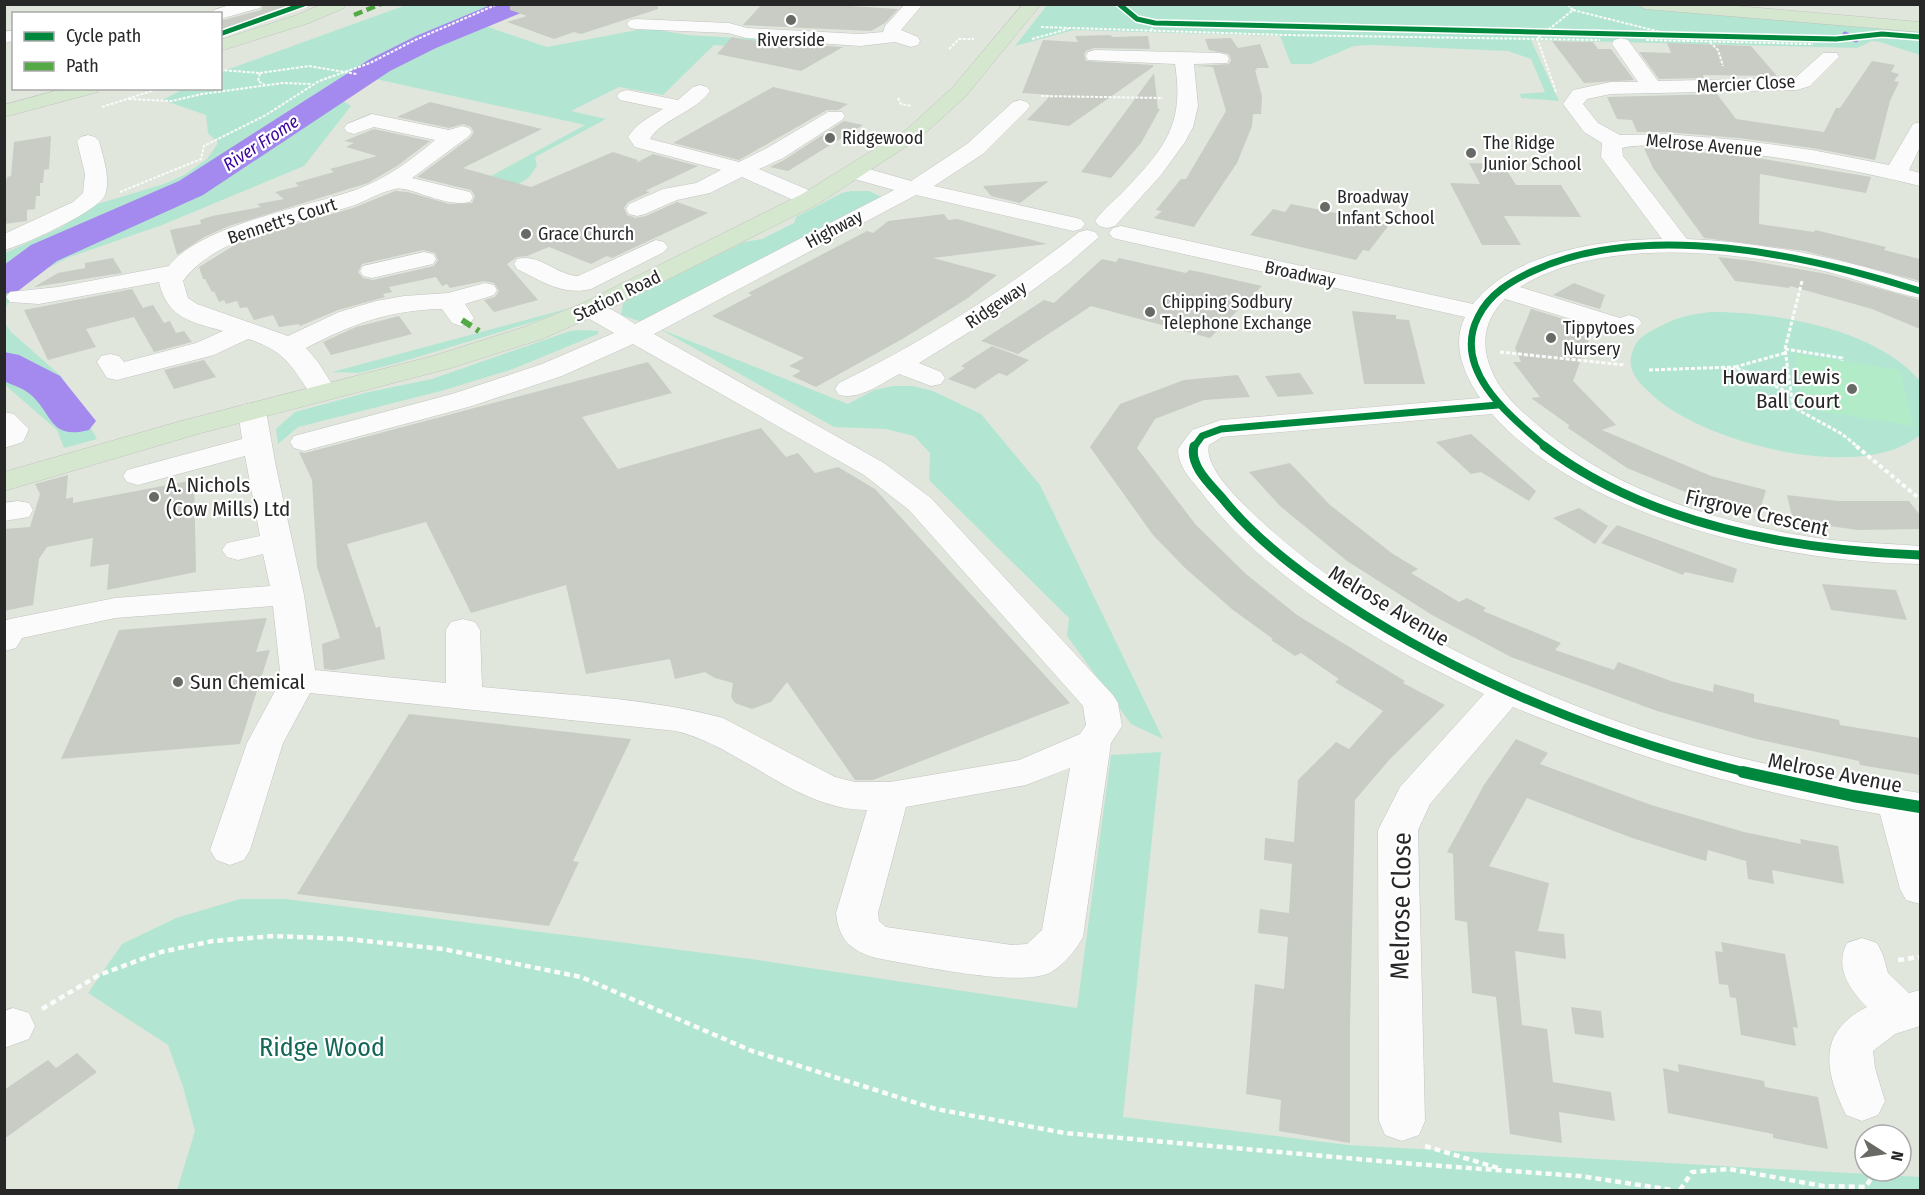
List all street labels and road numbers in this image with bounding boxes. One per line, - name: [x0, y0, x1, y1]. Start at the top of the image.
- street label: Mercier Close: [1696, 70, 1796, 98]
- street label: Melrose Avenue: [1645, 129, 1763, 161]
- street label: Bennett's Court: [225, 193, 339, 249]
- street label: Highway: [802, 205, 866, 253]
- street label: Broadway: [1263, 256, 1337, 292]
- street label: Station Road: [570, 265, 664, 327]
- street label: Ridgeway: [961, 277, 1031, 333]
- street label: Firgrove Crescent: [1683, 484, 1831, 542]
- street label: Melrose Avenue: [1324, 560, 1454, 652]
- street label: Melrose Avenue: [1766, 747, 1904, 799]
- street label: Melrose Close: [1384, 832, 1418, 980]

